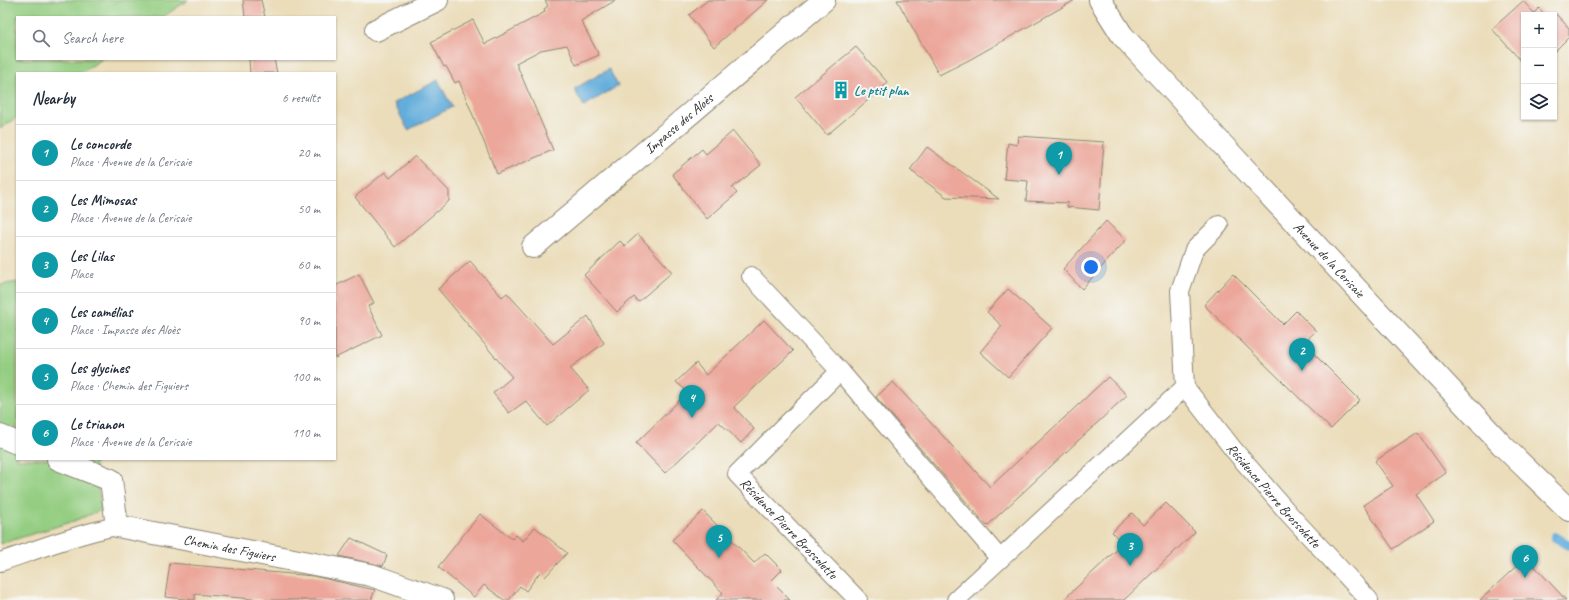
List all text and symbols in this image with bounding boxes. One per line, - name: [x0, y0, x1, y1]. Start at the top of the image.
- map controls: [1521, 12, 1557, 120]
- button: +: [1521, 12, 1557, 48]
- search box: [16, 16, 336, 60]
- icon: search: [30, 27, 52, 49]
- text: Search here: [62, 29, 123, 48]
- button: −: [1521, 48, 1557, 84]
- building icon: Le ptit plan: [831, 80, 851, 100]
- place label: Le ptit plan: [854, 82, 910, 99]
- button: layers: [1521, 84, 1557, 120]
- text: Nearby: [32, 88, 75, 109]
- street label: Impasse des Aloès: [641, 89, 717, 157]
- text: 6 results: [282, 90, 320, 106]
- text: Le concorde: [70, 135, 130, 154]
- pin: 1: [1046, 142, 1072, 175]
- text: 1: [42, 145, 48, 161]
- text: 20 m: [298, 145, 320, 161]
- text: Place · Avenue de la Cerisaie: [70, 154, 191, 170]
- text: Les Mimosas: [70, 191, 136, 210]
- text: 2: [42, 201, 48, 217]
- text: 50 m: [298, 201, 320, 217]
- text: Place · Avenue de la Cerisaie: [70, 210, 191, 226]
- street label: Avenue de la Cerisaie: [1290, 218, 1370, 302]
- text: Les Lilas: [70, 247, 114, 266]
- text: 3: [42, 257, 48, 273]
- text: 60 m: [298, 257, 320, 273]
- your location: [1081, 257, 1101, 277]
- text: Place: [70, 266, 93, 282]
- text: Les camélias: [70, 303, 132, 322]
- text: 4: [42, 313, 48, 329]
- text: 90 m: [298, 313, 320, 329]
- text: Place · Impasse des Aloès: [70, 322, 180, 338]
- pin: 2: [1289, 338, 1315, 371]
- text: Les glycines: [70, 359, 129, 378]
- text: 5: [42, 369, 48, 385]
- text: 100 m: [292, 369, 320, 385]
- text: Place · Chemin des Figuiers: [70, 378, 188, 394]
- pin: 4: [679, 385, 705, 418]
- text: Le trianon: [70, 415, 124, 434]
- text: 6: [42, 425, 48, 441]
- text: 110 m: [292, 425, 320, 441]
- text: Place · Avenue de la Cerisaie: [70, 434, 191, 450]
- street label: Résidence Pierre Brossolette: [1223, 440, 1325, 552]
- street label: Résidence Pierre Brossolette: [737, 474, 842, 583]
- pin: 5: [706, 525, 732, 558]
- street label: Chemin des Figuiers: [182, 531, 278, 565]
- pin: 3: [1117, 533, 1143, 566]
- pin: 6: [1512, 545, 1538, 578]

